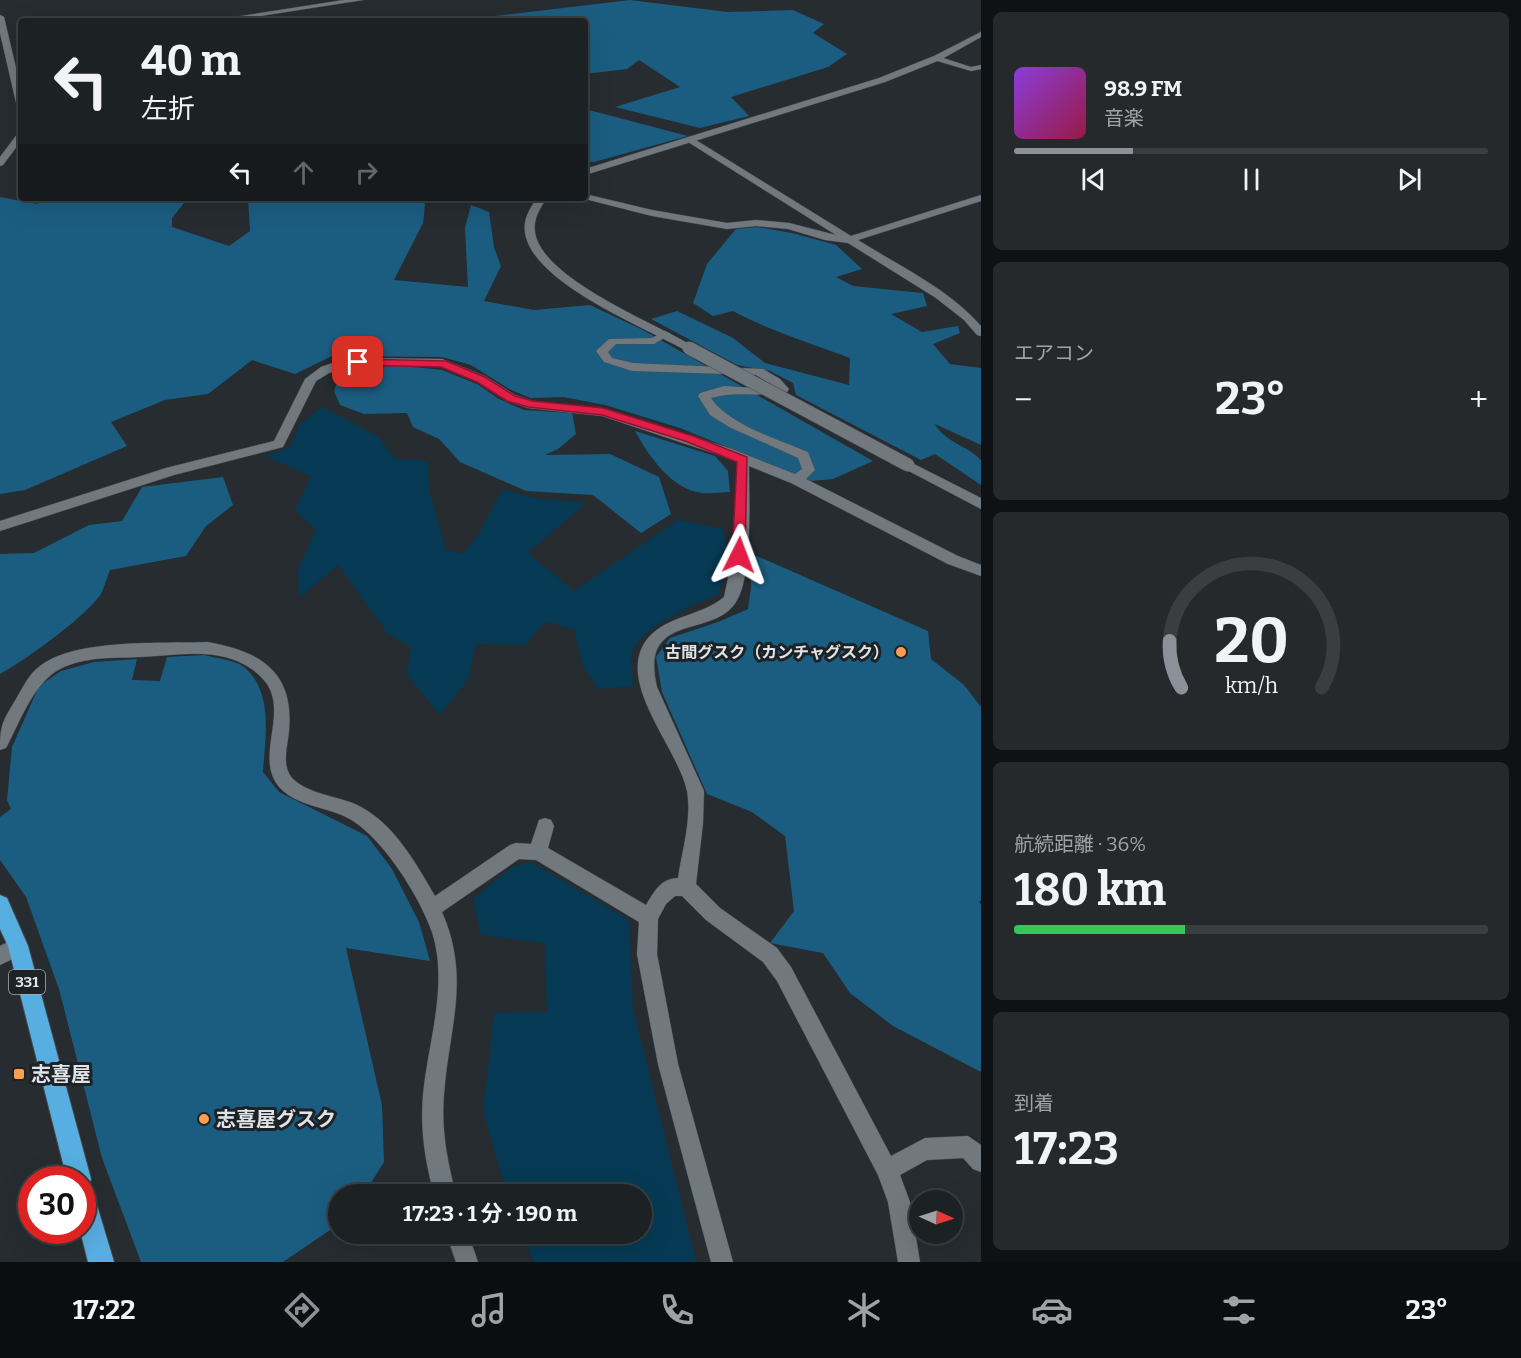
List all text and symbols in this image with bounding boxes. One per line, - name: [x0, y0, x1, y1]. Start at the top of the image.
- text: 40 m: [141, 36, 241, 86]
- icon: left: [42, 42, 120, 120]
- text: 98.9 FM: [1104, 75, 1182, 102]
- text: 左折: [141, 93, 195, 125]
- text: 音楽: [1104, 106, 1144, 130]
- icon: left: [224, 156, 257, 189]
- icon: ahead: [287, 156, 320, 189]
- icon: right: [350, 156, 383, 189]
- icon: previous: [1077, 163, 1110, 196]
- icon: pause: [1235, 163, 1268, 196]
- icon: next: [1393, 163, 1426, 196]
- pin: [332, 336, 383, 387]
- text: エアコン: [1014, 341, 1094, 365]
- icon: arrive: [341, 345, 374, 378]
- text: 23°: [1215, 372, 1286, 426]
- text: −: [1014, 380, 1032, 420]
- text: +: [1469, 380, 1488, 420]
- position arrow: [707, 523, 771, 587]
- text: 20: [1214, 604, 1288, 679]
- place label: 古間グスク（カンチャグスク）: [665, 643, 889, 662]
- marker: 古間グスク（カンチャグスク）: [894, 645, 908, 659]
- text: km/h: [1224, 673, 1278, 699]
- text: 航続距離 · 36%: [1014, 832, 1146, 856]
- text: 180 km: [1014, 863, 1166, 917]
- road number: 331: [9, 970, 45, 994]
- place label: 志喜屋: [31, 1062, 91, 1086]
- marker: 志喜屋: [12, 1067, 26, 1081]
- text: 到着: [1014, 1091, 1054, 1115]
- place label: 志喜屋グスク: [216, 1107, 336, 1131]
- marker: 志喜屋グスク: [197, 1112, 211, 1126]
- text: 17:23: [1014, 1122, 1119, 1176]
- speed limit sign: 30: [18, 1166, 96, 1244]
- north arrow: [909, 1190, 963, 1244]
- map controls: [909, 1190, 963, 1244]
- text: 17:23 · 1 分 · 190 m: [403, 1200, 577, 1227]
- icon: directions: [281, 1289, 323, 1331]
- icon: music: [468, 1289, 510, 1331]
- icon: phone: [656, 1289, 698, 1331]
- icon: climate: [843, 1289, 885, 1331]
- icon: car: [1031, 1289, 1073, 1331]
- icon: filters: [1218, 1289, 1260, 1331]
- text: 17:22: [73, 1294, 135, 1326]
- text: 23°: [1406, 1294, 1448, 1326]

